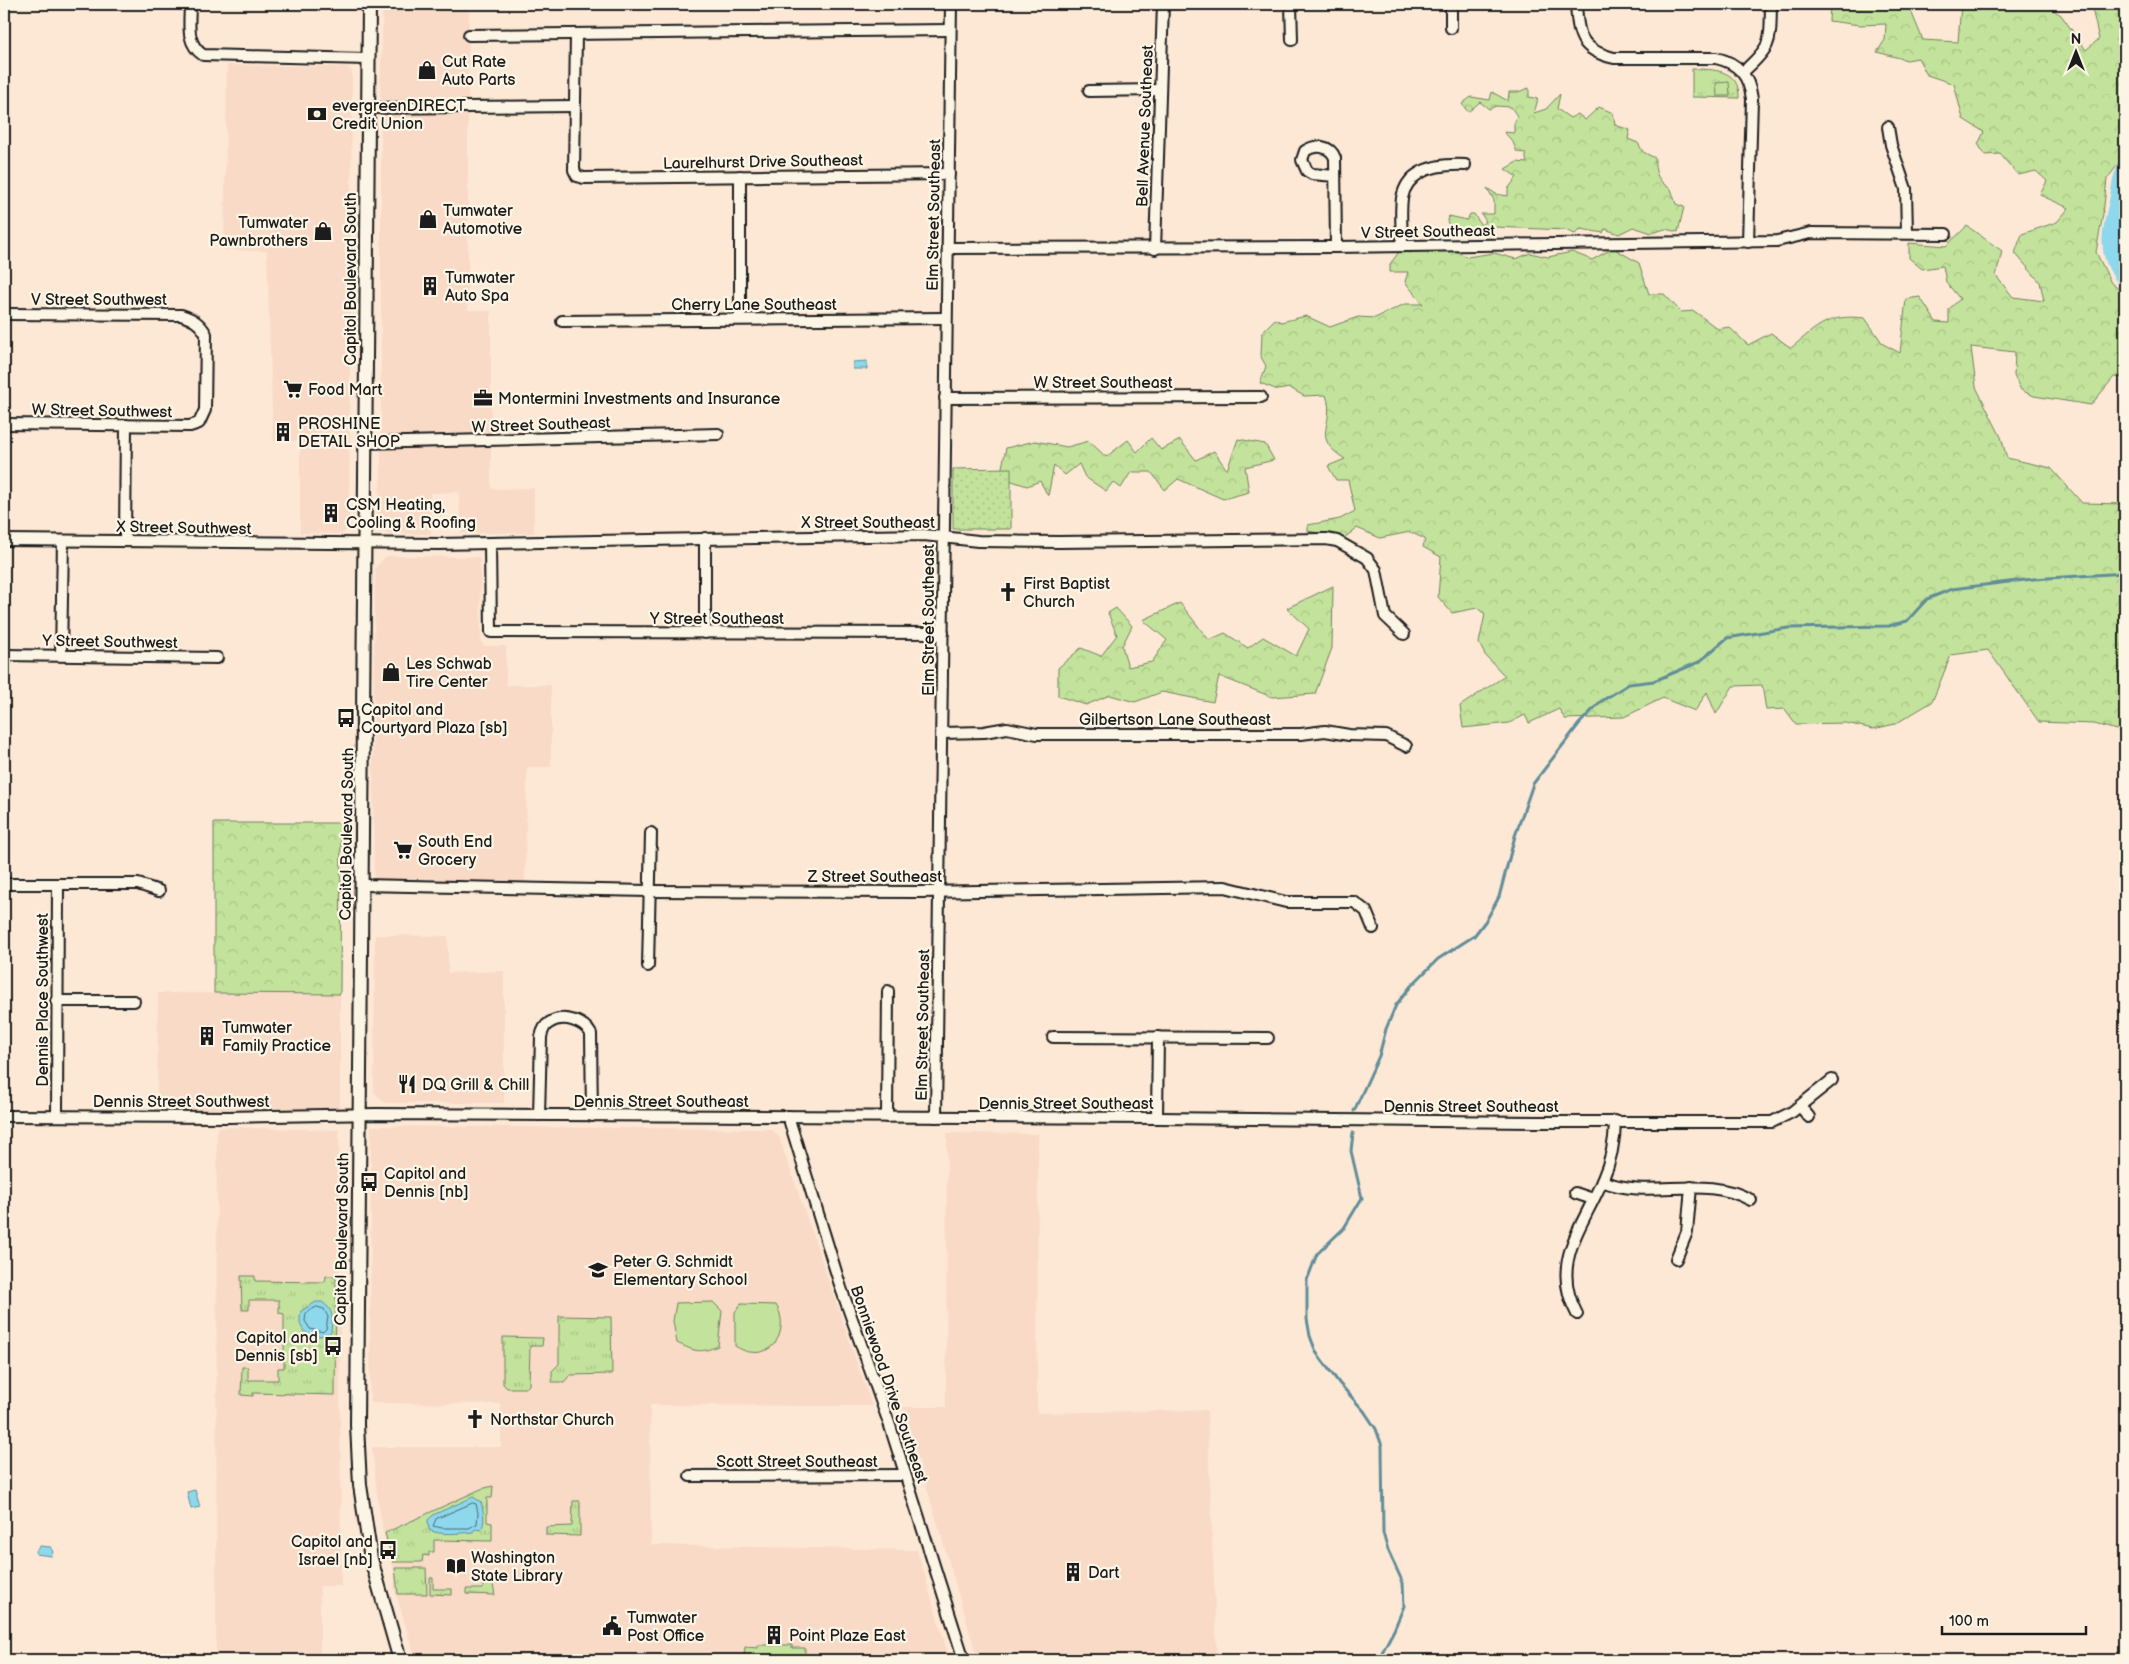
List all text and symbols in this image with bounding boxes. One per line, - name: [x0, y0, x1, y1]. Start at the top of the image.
- north arrow: [2052, 28, 2102, 78]
- text: N: [2071, 31, 2081, 48]
- street label: Bell Avenue Southeast: [1133, 45, 1158, 207]
- place label: Cut Rate Auto Parts: [442, 53, 516, 90]
- shop icon: Cut Rate Auto Parts: [416, 59, 438, 81]
- place label: evergreenDIRECT Credit Union: [332, 97, 466, 134]
- bank icon: evergreenDIRECT Credit Union: [306, 103, 328, 125]
- street label: Elm Street Southeast: [924, 139, 945, 291]
- street label: Laurelhurst Drive Southeast: [663, 151, 863, 174]
- street label: Capitol Boulevard South: [342, 192, 361, 366]
- place label: Tumwater Automotive: [443, 202, 523, 239]
- shop icon: Tumwater Automotive: [417, 208, 439, 230]
- place label: Tumwater Pawnbrothers: [209, 214, 308, 251]
- shop icon: Tumwater Pawnbrothers: [312, 220, 334, 242]
- street label: V Street Southeast: [1361, 222, 1496, 243]
- place label: Tumwater Auto Spa: [445, 269, 515, 306]
- building icon: Tumwater Auto Spa: [419, 275, 441, 297]
- street label: V Street Southwest: [31, 291, 167, 310]
- street label: Cherry Lane Southeast: [671, 296, 837, 315]
- street label: W Street Southeast: [1033, 374, 1173, 393]
- supermarket icon: Food Mart: [282, 378, 304, 400]
- place label: Food Mart: [308, 381, 383, 400]
- office icon: Montermini Investments and Insurance: [472, 387, 494, 409]
- place label: Montermini Investments and Insurance: [498, 390, 781, 409]
- street label: W Street Southwest: [32, 401, 173, 422]
- street label: W Street Southeast: [471, 414, 611, 437]
- place label: PROSHINE DETAIL SHOP: [298, 415, 400, 452]
- building icon: PROSHINE DETAIL SHOP: [272, 421, 294, 443]
- place label: CSM Heating, Cooling & Roofing: [346, 496, 476, 533]
- building icon: CSM Heating, Cooling & Roofing: [320, 502, 342, 524]
- street label: X Street Southeast: [800, 514, 935, 533]
- street label: X Street Southwest: [115, 518, 252, 539]
- street label: Elm Street Southeast: [920, 544, 939, 696]
- place label: First Baptist Church: [1023, 575, 1110, 612]
- church icon: First Baptist Church: [997, 581, 1019, 603]
- street label: Y Street Southeast: [649, 610, 784, 629]
- street label: Y Street Southwest: [41, 632, 178, 653]
- place label: Les Schwab Tire Center: [406, 655, 492, 692]
- shop icon: Les Schwab Tire Center: [380, 661, 402, 683]
- place label: Capitol and Courtyard Plaza [sb]: [361, 701, 508, 738]
- bus stop icon: Capitol and Courtyard Plaza [sb]: [335, 707, 357, 729]
- street label: Gilbertson Lane Southeast: [1079, 711, 1271, 730]
- street label: Capitol Boulevard South: [336, 747, 359, 921]
- place label: South End Grocery: [418, 833, 492, 870]
- supermarket icon: South End Grocery: [392, 839, 414, 861]
- street label: Z Street Southeast: [807, 868, 942, 887]
- street label: Dennis Place Southwest: [34, 913, 53, 1087]
- street label: Elm Street Southeast: [913, 949, 934, 1101]
- place label: Tumwater Family Practice: [222, 1019, 331, 1056]
- building icon: Tumwater Family Practice: [196, 1025, 218, 1047]
- restaurant icon: DQ Grill & Chill: [396, 1073, 418, 1095]
- place label: DQ Grill & Chill: [422, 1076, 529, 1095]
- street label: Dennis Street Southwest: [93, 1093, 269, 1112]
- street label: Dennis Street Southeast: [573, 1093, 749, 1112]
- street label: Dennis Street Southeast: [978, 1095, 1154, 1114]
- street label: Dennis Street Southeast: [1383, 1098, 1559, 1117]
- street label: Capitol Boulevard South: [331, 1152, 354, 1326]
- place label: Capitol and Dennis [nb]: [384, 1165, 469, 1202]
- bus stop icon: Capitol and Dennis [nb]: [358, 1171, 380, 1193]
- place label: Peter G. Schmidt Elementary School: [613, 1253, 747, 1290]
- school or university icon: Peter G. Schmidt Elementary School: [587, 1259, 609, 1281]
- street label: Bonniewood Drive Southeast: [846, 1283, 931, 1486]
- place label: Capitol and Dennis [sb]: [235, 1329, 318, 1366]
- bus stop icon: Capitol and Dennis [sb]: [322, 1335, 344, 1357]
- church icon: Northstar Church: [464, 1408, 486, 1430]
- place label: Northstar Church: [490, 1411, 614, 1430]
- street label: Scott Street Southeast: [716, 1453, 878, 1472]
- place label: Capitol and Israel [nb]: [291, 1533, 373, 1570]
- bus stop icon: Capitol and Israel [nb]: [377, 1539, 399, 1561]
- place label: Washington State Library: [471, 1549, 563, 1586]
- library icon: Washington State Library: [445, 1555, 467, 1577]
- building icon: Dart: [1062, 1561, 1084, 1583]
- place label: Dart: [1088, 1564, 1119, 1583]
- scale bar: [1942, 1604, 2085, 1636]
- place label: Tumwater Post Office: [627, 1609, 705, 1646]
- text: 100 m: [1949, 1612, 1989, 1631]
- public building icon: Tumwater Post Office: [601, 1615, 623, 1637]
- building icon: Point Plaze East: [763, 1624, 785, 1646]
- place label: Point Plaze East: [789, 1627, 906, 1646]

